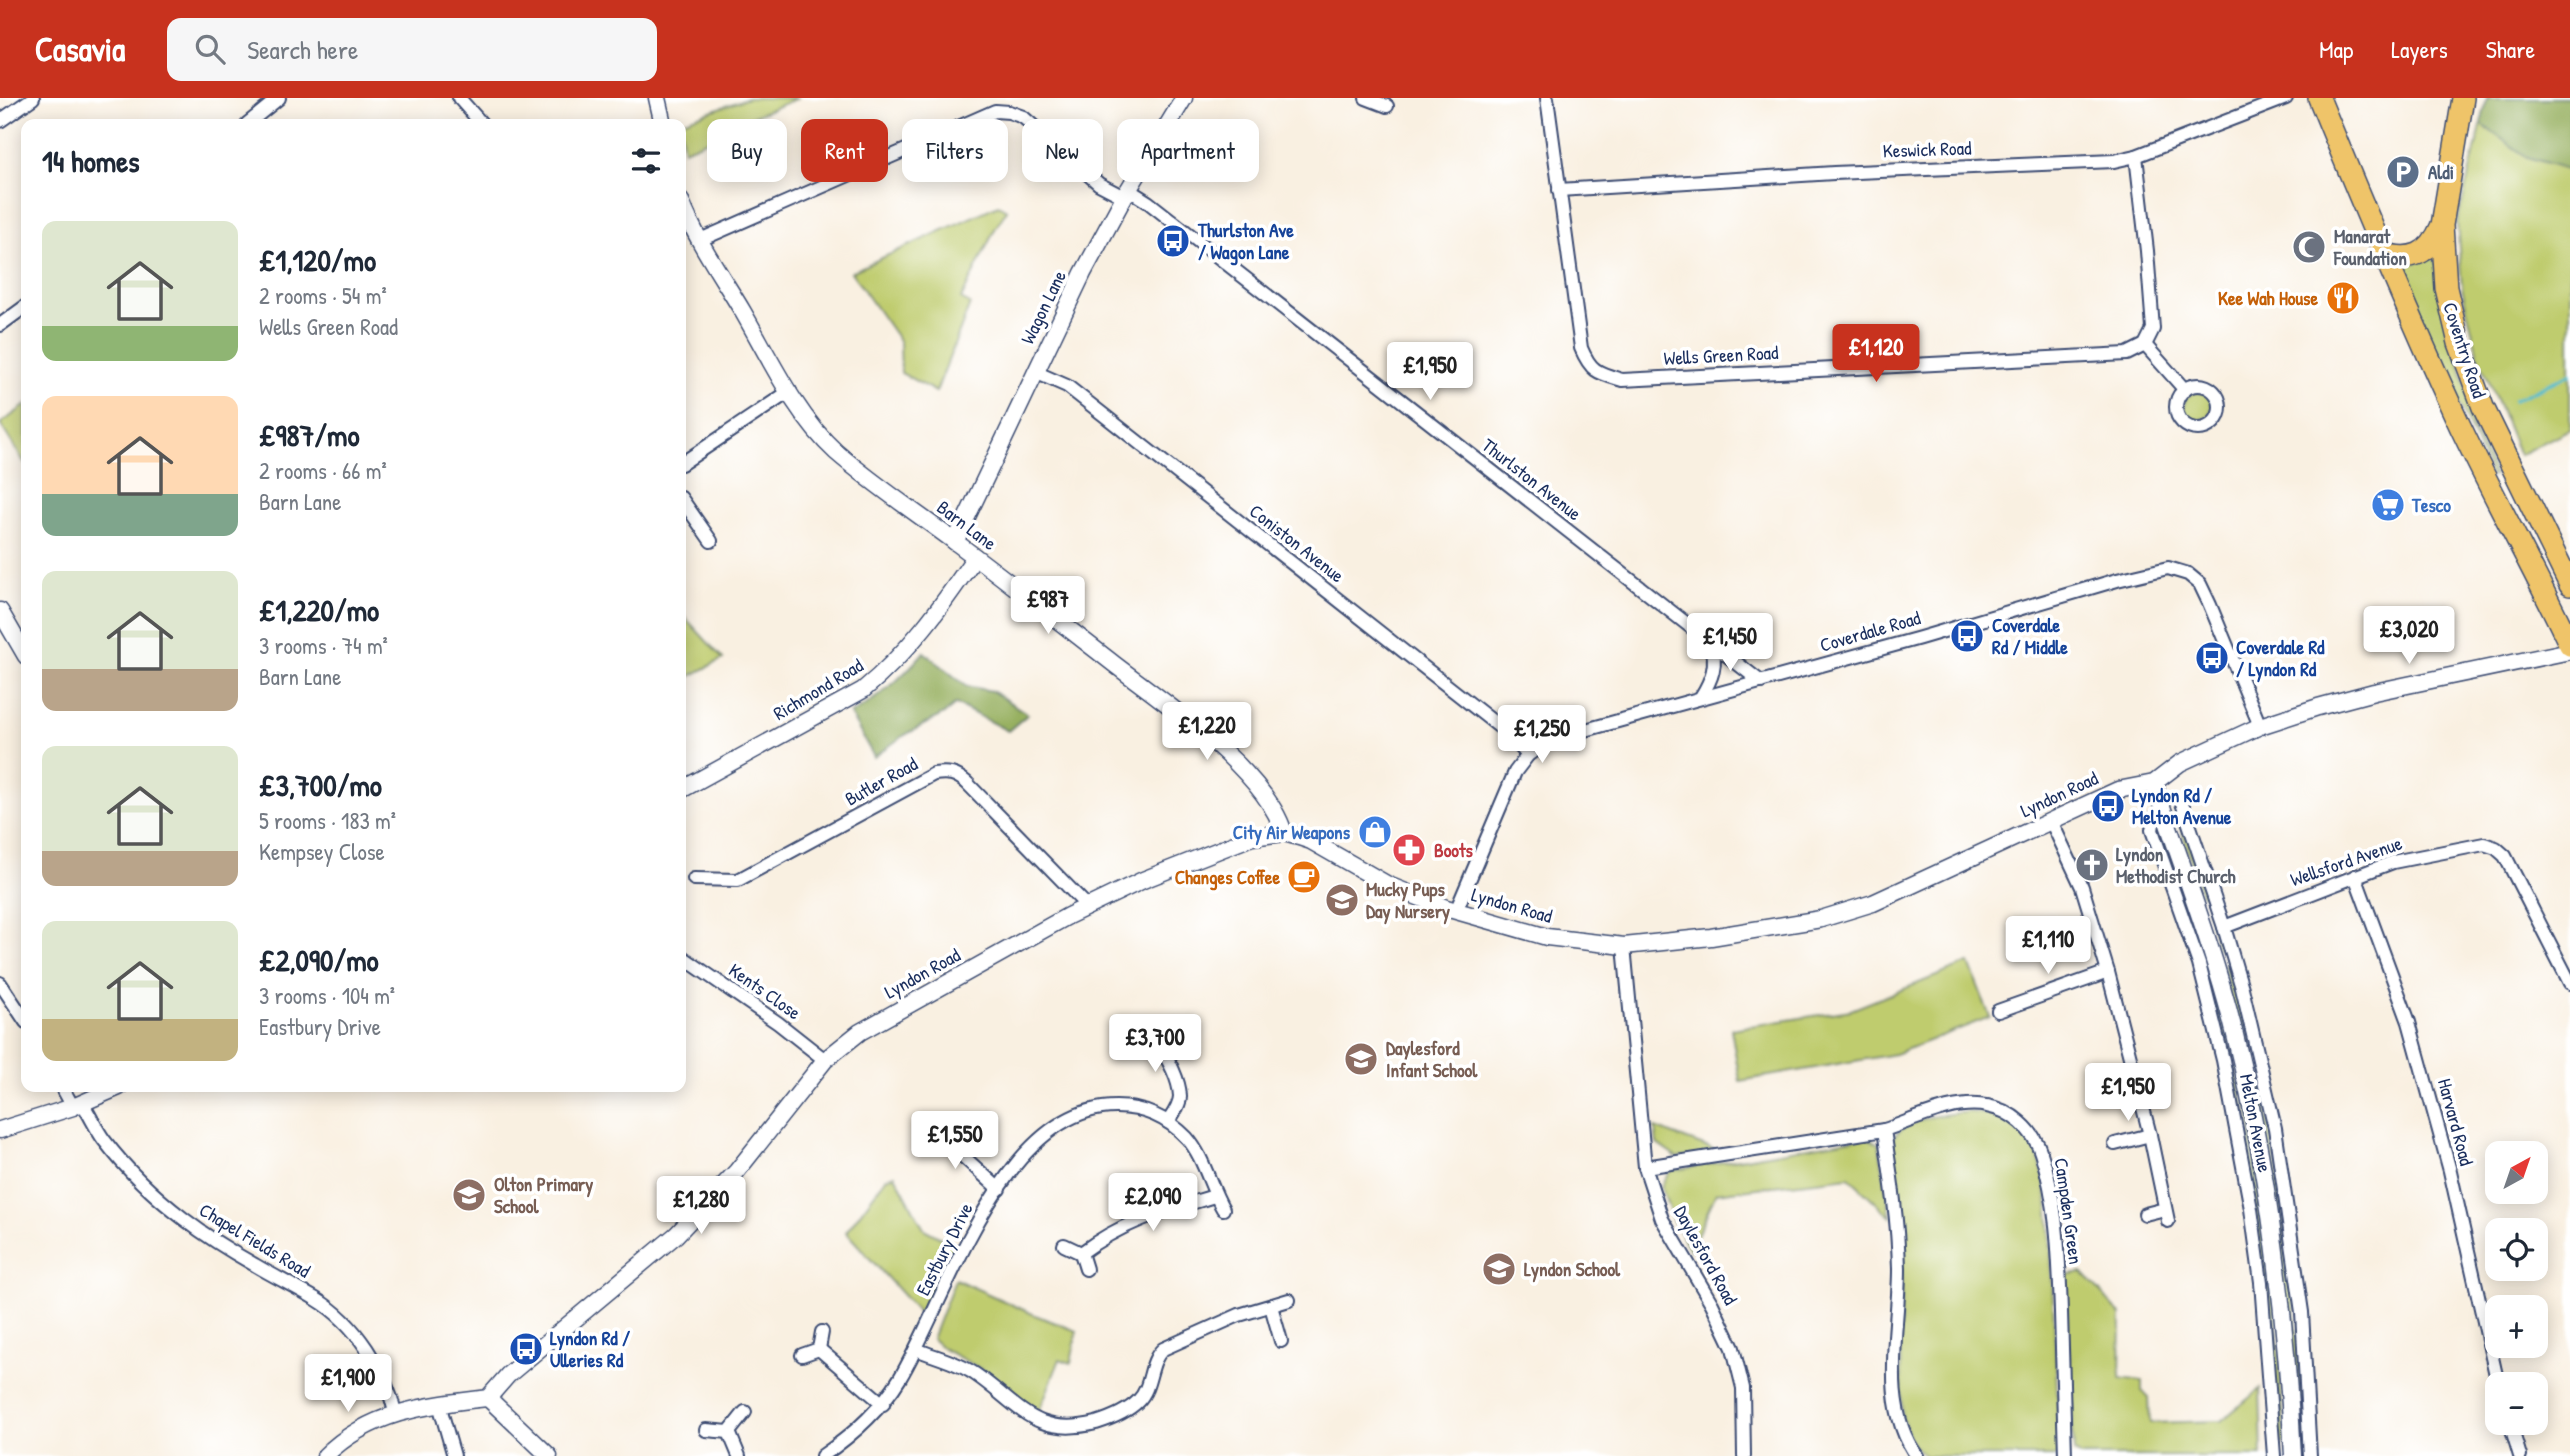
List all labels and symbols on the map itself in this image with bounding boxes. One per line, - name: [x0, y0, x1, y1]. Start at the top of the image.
- street label: Keswick Road: [1882, 134, 1972, 164]
- parking icon: Aldi: [2384, 153, 2422, 191]
- place label: Aldi: [2428, 159, 2454, 185]
- place label: Thurlston Ave / Wagon Lane: [1197, 217, 1294, 266]
- bus stop icon: Thurlston Ave / Wagon Lane: [1154, 222, 1192, 260]
- place label: Manarat Foundation: [2333, 223, 2407, 271]
- mosque icon: Manarat Foundation: [2290, 228, 2328, 266]
- street label: Wagon Lane: [1014, 265, 1072, 348]
- restaurant icon: Kee Wah House: [2324, 279, 2362, 317]
- place label: Kee Wah House: [2218, 285, 2318, 311]
- street label: Coventry Road: [2437, 299, 2493, 402]
- pin: £1,120: [1819, 324, 1933, 384]
- street label: Wells Green Road: [1663, 339, 1780, 371]
- pin: £1,950: [1373, 342, 1487, 402]
- street label: Thurlston Avenue: [1477, 432, 1587, 526]
- supermarket icon: Tesco: [2369, 486, 2407, 524]
- place label: Tesco: [2411, 492, 2451, 518]
- street label: Barn Lane: [932, 494, 1002, 556]
- street label: Coniston Avenue: [1244, 498, 1350, 588]
- pin: £987: [1007, 576, 1089, 636]
- street label: Coverdale Road: [1817, 604, 1924, 658]
- pin: £3,020: [2352, 606, 2466, 666]
- place label: Coverdale Rd / Middle: [1992, 612, 2068, 660]
- pin: £1,450: [1673, 614, 1787, 673]
- bus stop icon: Coverdale Rd / Middle: [1948, 617, 1986, 655]
- place label: Coverdale Rd / Lyndon Rd: [2236, 634, 2325, 683]
- bus stop icon: Coverdale Rd / Lyndon Rd: [2193, 639, 2231, 677]
- street label: Richmond Road: [768, 652, 868, 726]
- pin: £1,220: [1150, 702, 1264, 762]
- pin: £1,250: [1485, 706, 1599, 765]
- street label: Butler Road: [840, 750, 922, 812]
- street label: Lyndon Road: [2016, 764, 2103, 823]
- place label: Lyndon Rd / Melton Avenue: [2132, 782, 2232, 830]
- bus stop icon: Lyndon Rd / Melton Avenue: [2089, 787, 2127, 825]
- shop icon: City Air Weapons: [1356, 813, 1394, 851]
- place label: City Air Weapons: [1233, 819, 1351, 846]
- street label: Wellsford Avenue: [2287, 830, 2406, 892]
- pharmacy icon: Boots: [1390, 831, 1428, 869]
- place label: Boots: [1434, 837, 1473, 863]
- place label: Lyndon Methodist Church: [2116, 841, 2236, 889]
- church icon: Lyndon Methodist Church: [2073, 846, 2111, 884]
- cafe icon: Changes Coffee: [1285, 858, 1323, 896]
- place label: Changes Coffee: [1175, 864, 1280, 891]
- place label: Mucky Pups Day Nursery: [1366, 876, 1450, 925]
- school or university icon: Mucky Pups Day Nursery: [1323, 881, 1361, 919]
- street label: Lyndon Road: [1469, 881, 1556, 929]
- pin: £1,110: [1991, 916, 2105, 976]
- street label: Lyndon Road: [879, 941, 965, 1004]
- street label: Kents Close: [724, 957, 807, 1026]
- pin: £3,700: [1098, 1014, 1212, 1074]
- place label: Daylesford Infant School: [1386, 1035, 1478, 1083]
- school or university icon: Daylesford Infant School: [1342, 1040, 1380, 1078]
- pin: £1,950: [2071, 1063, 2185, 1123]
- street label: Melton Avenue: [2234, 1072, 2278, 1175]
- street label: Harvard Road: [2432, 1076, 2480, 1169]
- pin: £1,550: [898, 1112, 1012, 1171]
- north arrow: [2485, 1141, 2548, 1204]
- street label: Campden Green: [2049, 1156, 2089, 1266]
- place label: Olton Primary School: [494, 1171, 593, 1219]
- pin: £2,090: [1096, 1174, 1210, 1233]
- school or university icon: Olton Primary School: [450, 1176, 488, 1214]
- pin: £1,280: [644, 1176, 758, 1236]
- street label: Chapel Fields Road: [195, 1197, 316, 1284]
- street label: Eastbury Drive: [910, 1198, 979, 1300]
- street label: Daylesford Road: [1668, 1201, 1744, 1310]
- school or university icon: Lyndon School: [1480, 1250, 1518, 1288]
- place label: Lyndon School: [1524, 1256, 1621, 1283]
- place label: Lyndon Rd / Ulleries Rd: [550, 1325, 630, 1373]
- bus stop icon: Lyndon Rd / Ulleries Rd: [507, 1330, 545, 1368]
- pin: £1,900: [291, 1354, 405, 1414]

